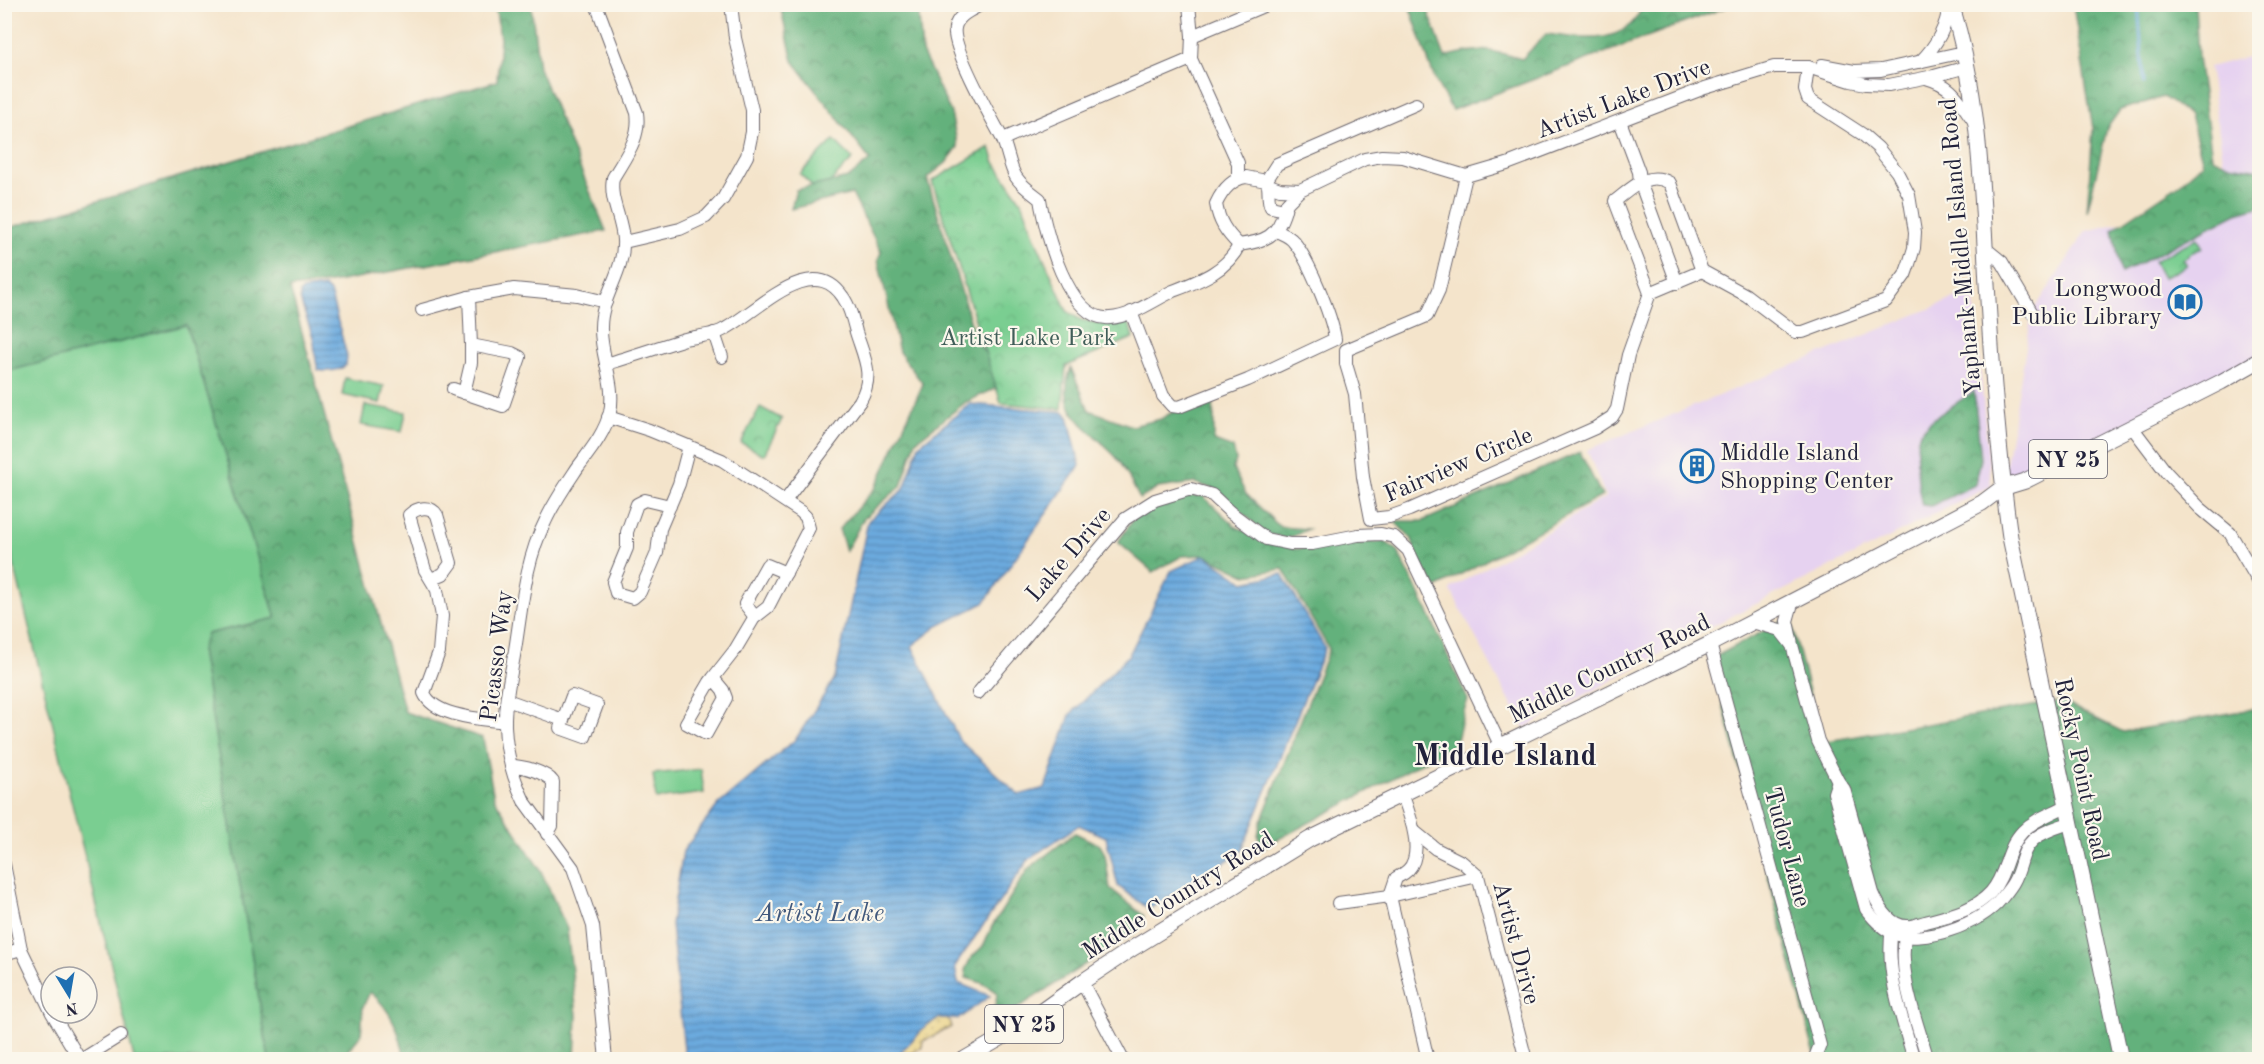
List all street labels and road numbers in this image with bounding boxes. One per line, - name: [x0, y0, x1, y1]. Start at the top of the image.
- street label: Artist Lake Drive: [1533, 56, 1714, 144]
- street label: Yaphank-Middle Island Road: [1937, 97, 1987, 397]
- street label: Fairview Circle: [1381, 424, 1537, 508]
- road number: NY 25: [2029, 440, 2107, 478]
- street label: Lake Drive: [1022, 504, 1117, 607]
- street label: Picasso Way: [478, 589, 518, 723]
- street label: Middle Country Road: [1505, 611, 1714, 729]
- street label: Rocky Point Road: [2049, 676, 2111, 863]
- street label: Tudor Lane: [1759, 785, 1814, 910]
- street label: Middle Country Road: [1079, 828, 1279, 965]
- street label: Artist Drive: [1487, 879, 1543, 1008]
- road number: NY 25: [985, 1005, 1063, 1043]

